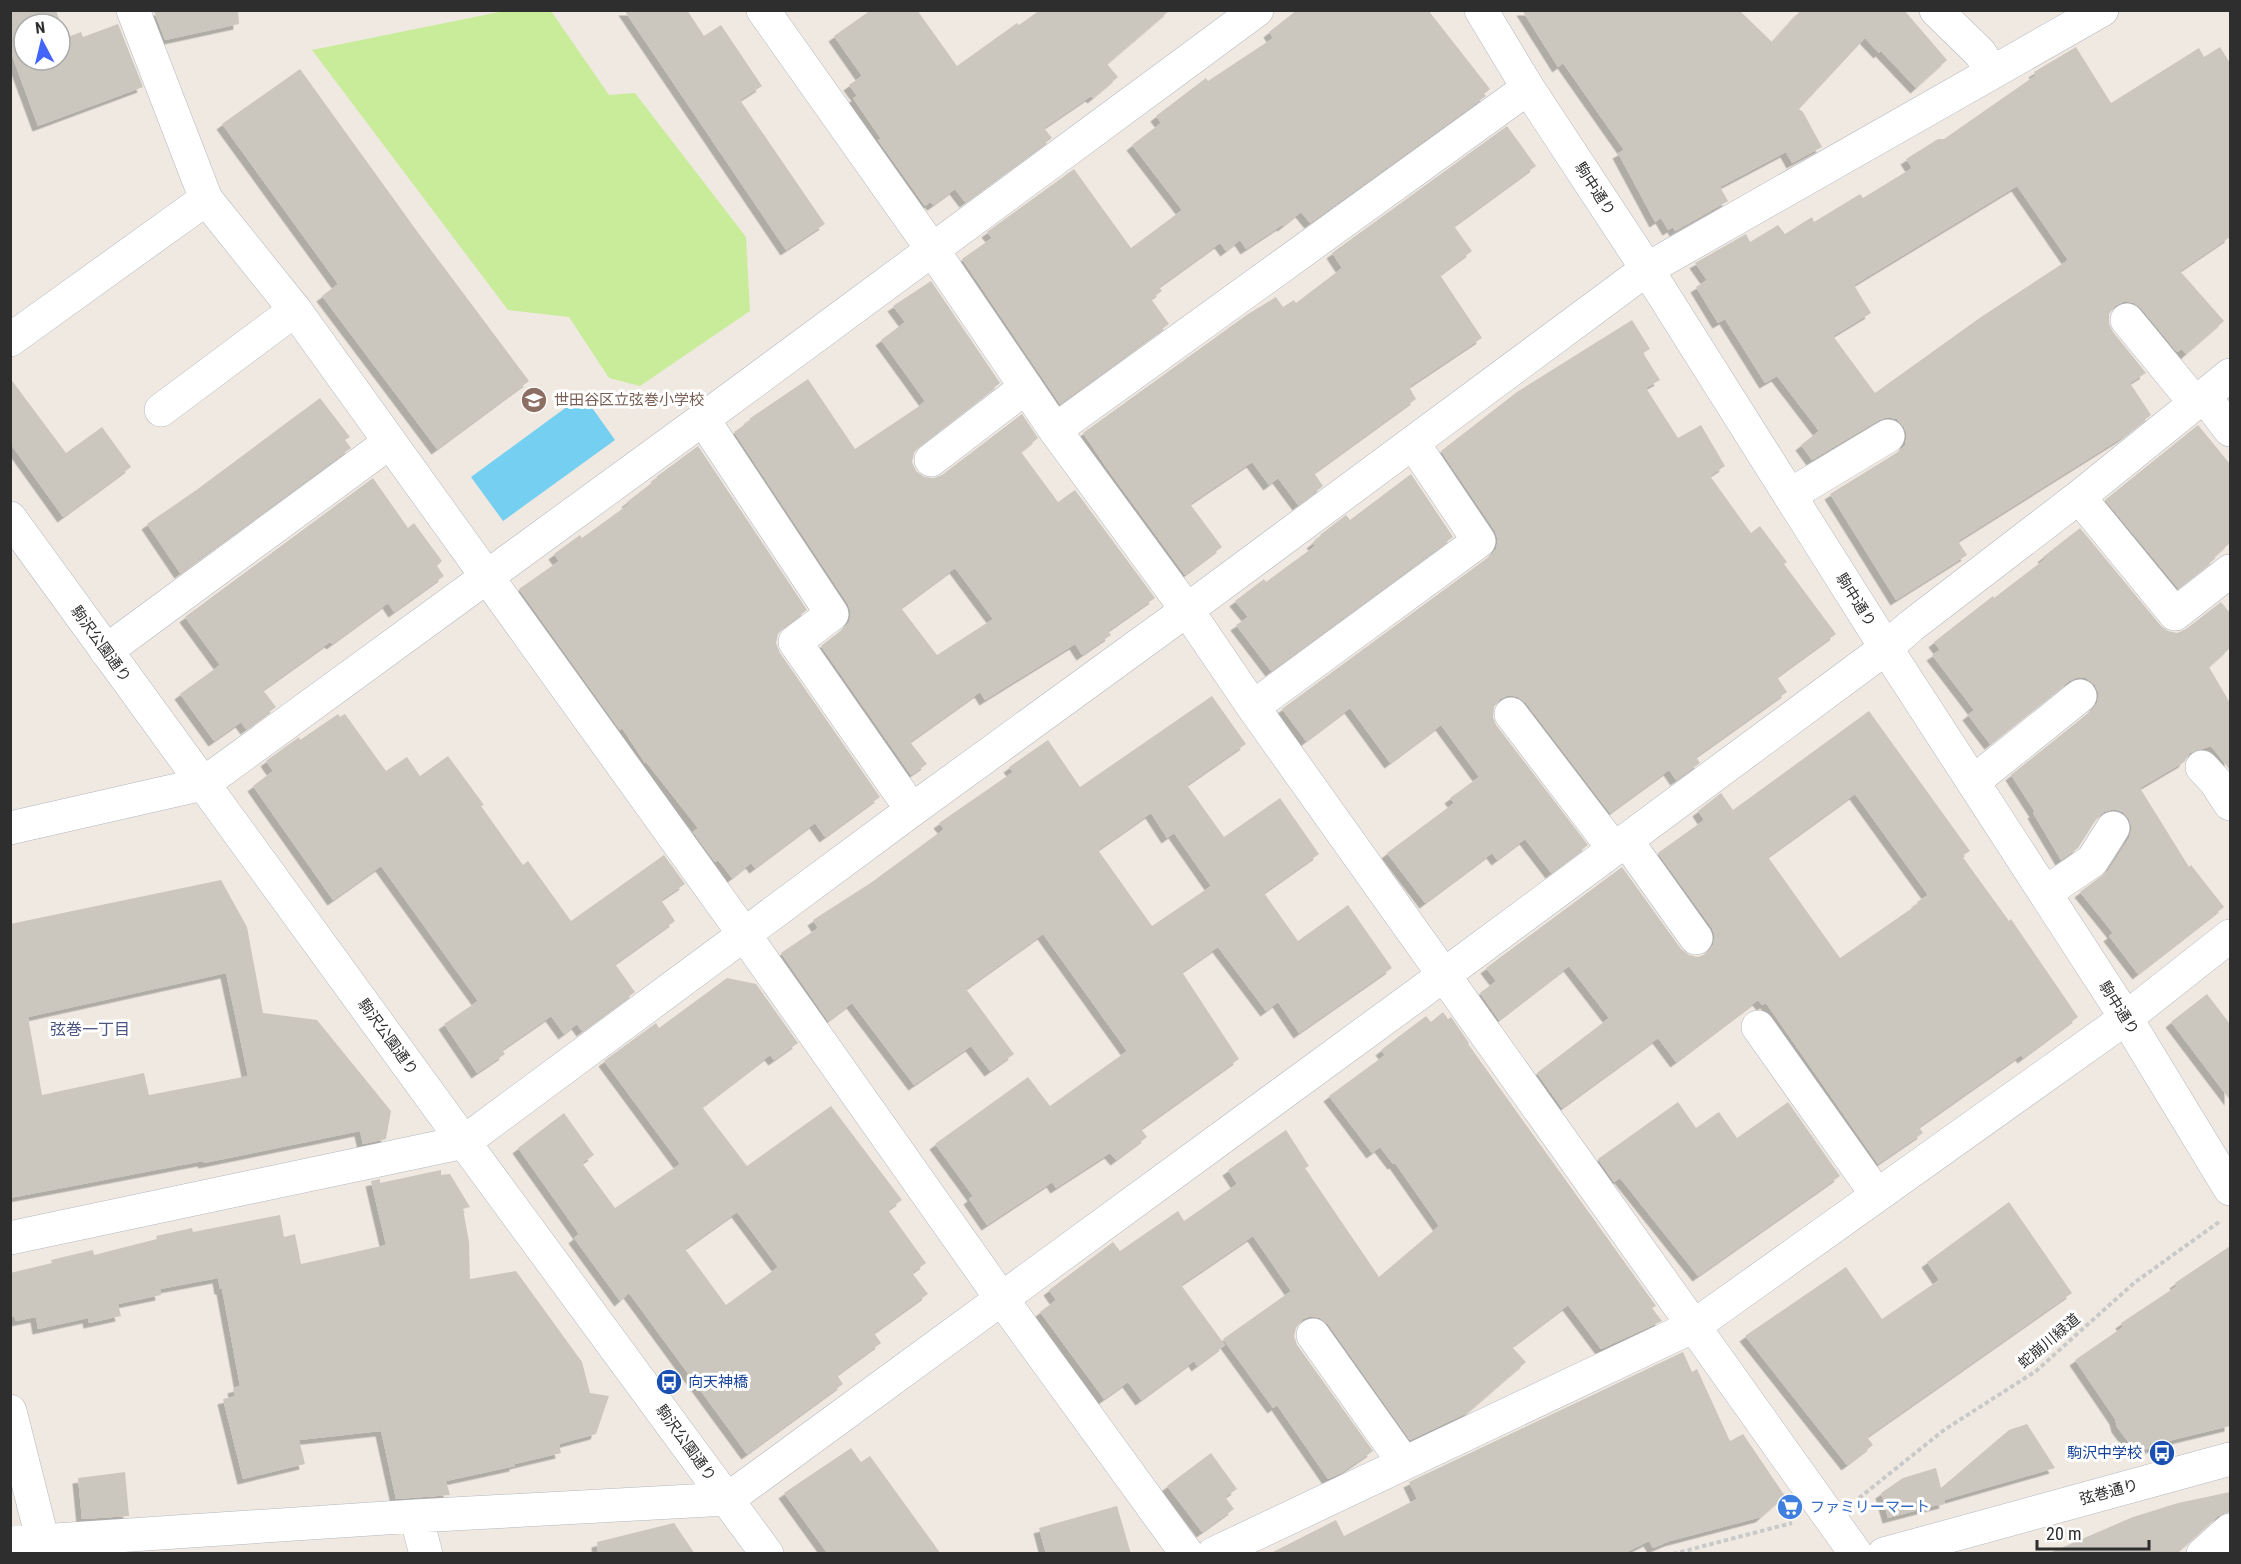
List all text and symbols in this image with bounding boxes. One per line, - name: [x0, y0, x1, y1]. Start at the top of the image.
- north arrow: [12, 12, 72, 72]
- text: N: [34, 18, 46, 38]
- street label: 駒中通り: [1571, 159, 1619, 219]
- school or university icon: 世田谷区立弦巻小学校: [519, 385, 549, 415]
- place label: 世田谷区立弦巻小学校: [554, 391, 704, 409]
- street label: 駒中通り: [1832, 570, 1880, 630]
- street label: 駒沢公園通り: [67, 602, 135, 686]
- street label: 駒中通り: [2095, 978, 2143, 1038]
- street label: 駒沢公園通り: [354, 995, 422, 1079]
- district label: 弦巻一丁目: [50, 1020, 130, 1039]
- street label: 蛇崩川緑道: [2014, 1310, 2084, 1372]
- bus stop icon: 向天神橋: [654, 1367, 684, 1397]
- place label: 向天神橋: [688, 1373, 748, 1391]
- street label: 駒沢公園通り: [652, 1401, 720, 1485]
- bus stop icon: 駒沢中学校: [2147, 1438, 2177, 1468]
- place label: 駒沢中学校: [2067, 1444, 2142, 1462]
- street label: 弦巻通り: [2078, 1476, 2140, 1508]
- supermarket icon: ファミリーマート: [1775, 1492, 1805, 1522]
- place label: ファミリーマート: [1810, 1498, 1930, 1516]
- scale bar: [2037, 1513, 2150, 1551]
- text: 20 m: [2046, 1523, 2081, 1544]

